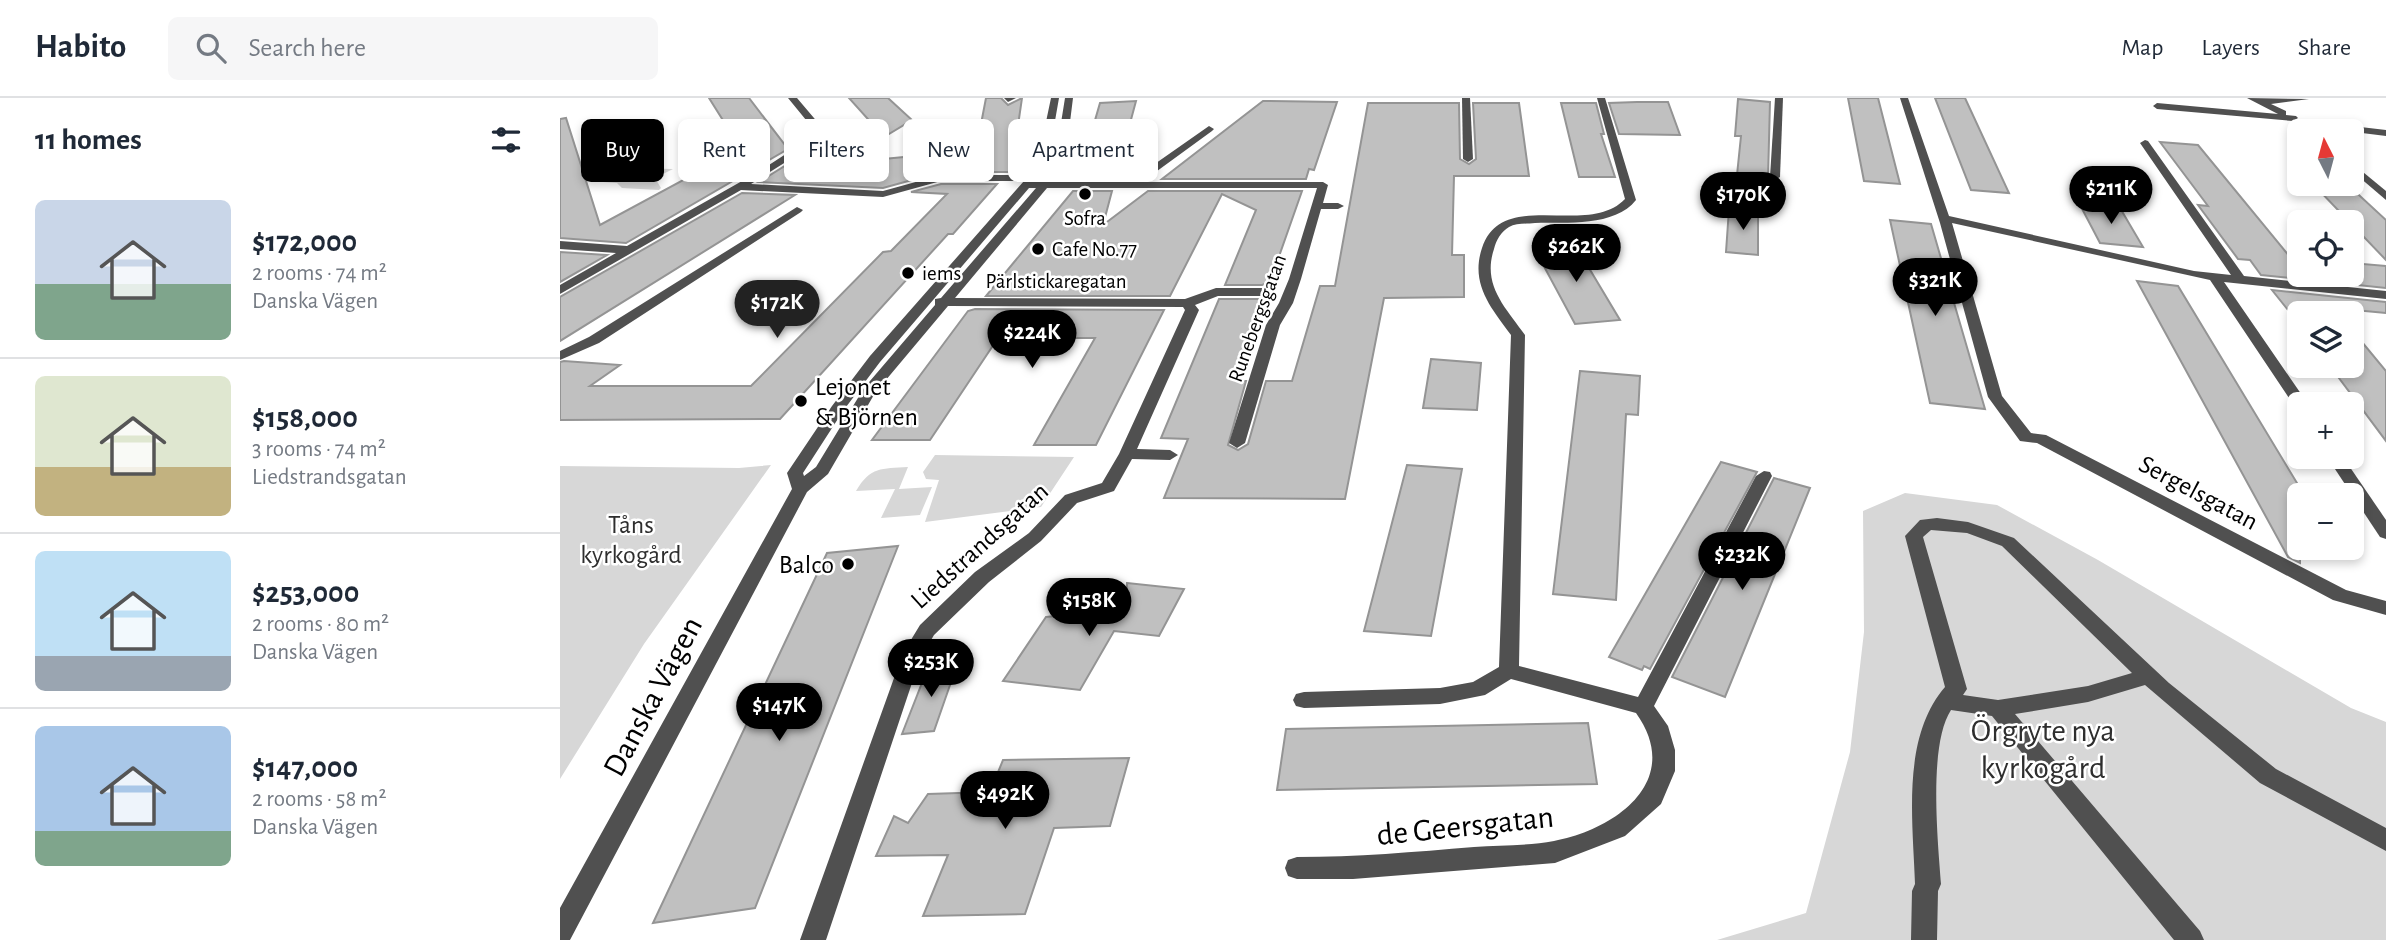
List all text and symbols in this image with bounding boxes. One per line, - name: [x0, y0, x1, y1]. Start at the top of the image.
- search box: [168, 17, 658, 80]
- icon: search: [192, 29, 230, 67]
- text: Habito: [35, 31, 126, 64]
- text: Search here: [248, 35, 366, 61]
- text: Map: [2121, 36, 2163, 60]
- text: Layers: [2201, 36, 2260, 60]
- text: Share: [2298, 36, 2351, 60]
- chip: Buy: [581, 119, 664, 182]
- chip: Rent: [678, 119, 770, 182]
- chip: Filters: [784, 119, 889, 182]
- chip: New: [903, 119, 994, 182]
- chip: Apartment: [1008, 119, 1158, 182]
- north arrow: [2287, 119, 2364, 196]
- map controls: [2287, 119, 2364, 560]
- icon: filters: [487, 121, 525, 159]
- text: 11 homes: [35, 125, 142, 155]
- pin: $211K: [2062, 166, 2160, 226]
- pin: $170K: [1694, 172, 1792, 232]
- text: $211K: [2085, 177, 2137, 200]
- text: $170K: [1716, 183, 1770, 206]
- marker: Sofra: [1077, 186, 1093, 202]
- place label: Sofra: [1064, 208, 1106, 229]
- button: locate: [2287, 210, 2364, 287]
- pin: $262K: [1527, 225, 1625, 284]
- text: $172,000: [252, 227, 357, 257]
- icon: home: [91, 228, 175, 312]
- text: $262K: [1548, 235, 1604, 258]
- place label: Cafe No.77: [1052, 239, 1137, 260]
- marker: Cafe No.77: [1030, 241, 1046, 257]
- street label: Runebergsgatan: [1225, 252, 1290, 385]
- pin: $321K: [1886, 258, 1984, 318]
- text: 2 rooms · 74 m²: [252, 262, 387, 285]
- place label: iems: [922, 263, 961, 284]
- marker: iems: [900, 265, 916, 281]
- text: $321K: [1909, 269, 1961, 292]
- street label: Pärlstickaregatan: [985, 271, 1127, 292]
- pin: $172K: [728, 280, 826, 340]
- text: Danska Vägen: [252, 290, 378, 313]
- text: $172K: [751, 291, 803, 314]
- button: layers: [2287, 301, 2364, 378]
- pin: $224K: [983, 310, 1081, 370]
- text: $224K: [1003, 321, 1061, 344]
- place label: Lejonet & Björnen: [815, 374, 918, 430]
- button: +: [2287, 392, 2364, 469]
- marker: Lejonet & Björnen: [793, 393, 809, 409]
- text: $158,000: [252, 403, 358, 433]
- icon: home: [91, 404, 175, 488]
- text: 3 rooms · 74 m²: [252, 438, 386, 461]
- street label: Sergelsgatan: [2135, 451, 2262, 535]
- text: Liedstrandsgatan: [252, 466, 407, 489]
- street label: Liedstrandsgatan: [906, 478, 1053, 614]
- button: −: [2287, 483, 2364, 560]
- park label: Tåns kyrkogård: [580, 512, 682, 568]
- pin: $232K: [1693, 532, 1791, 592]
- text: $232K: [1714, 543, 1770, 566]
- place label: Balco: [779, 552, 834, 578]
- marker: Balco: [840, 556, 856, 572]
- text: $253,000: [252, 578, 359, 608]
- pin: $158K: [1040, 578, 1138, 638]
- icon: home: [91, 579, 175, 663]
- text: $158K: [1062, 589, 1116, 612]
- street label: Danska Vägen: [598, 611, 708, 781]
- text: 2 rooms · 80 m²: [252, 613, 389, 636]
- pin: $253K: [882, 640, 980, 699]
- text: Danska Vägen: [252, 641, 378, 664]
- text: $253K: [904, 650, 958, 673]
- pin: $147K: [730, 684, 828, 743]
- text: $147K: [752, 694, 806, 717]
- park label: Örgryte nya kyrkogård: [1971, 714, 2115, 784]
- text: $147,000: [252, 753, 358, 783]
- icon: home: [91, 754, 175, 838]
- pin: $492K: [956, 772, 1054, 831]
- text: $492K: [976, 782, 1034, 805]
- text: 2 rooms · 58 m²: [252, 788, 387, 811]
- street label: de Geersgatan: [1375, 801, 1555, 851]
- text: Danska Vägen: [252, 816, 378, 839]

